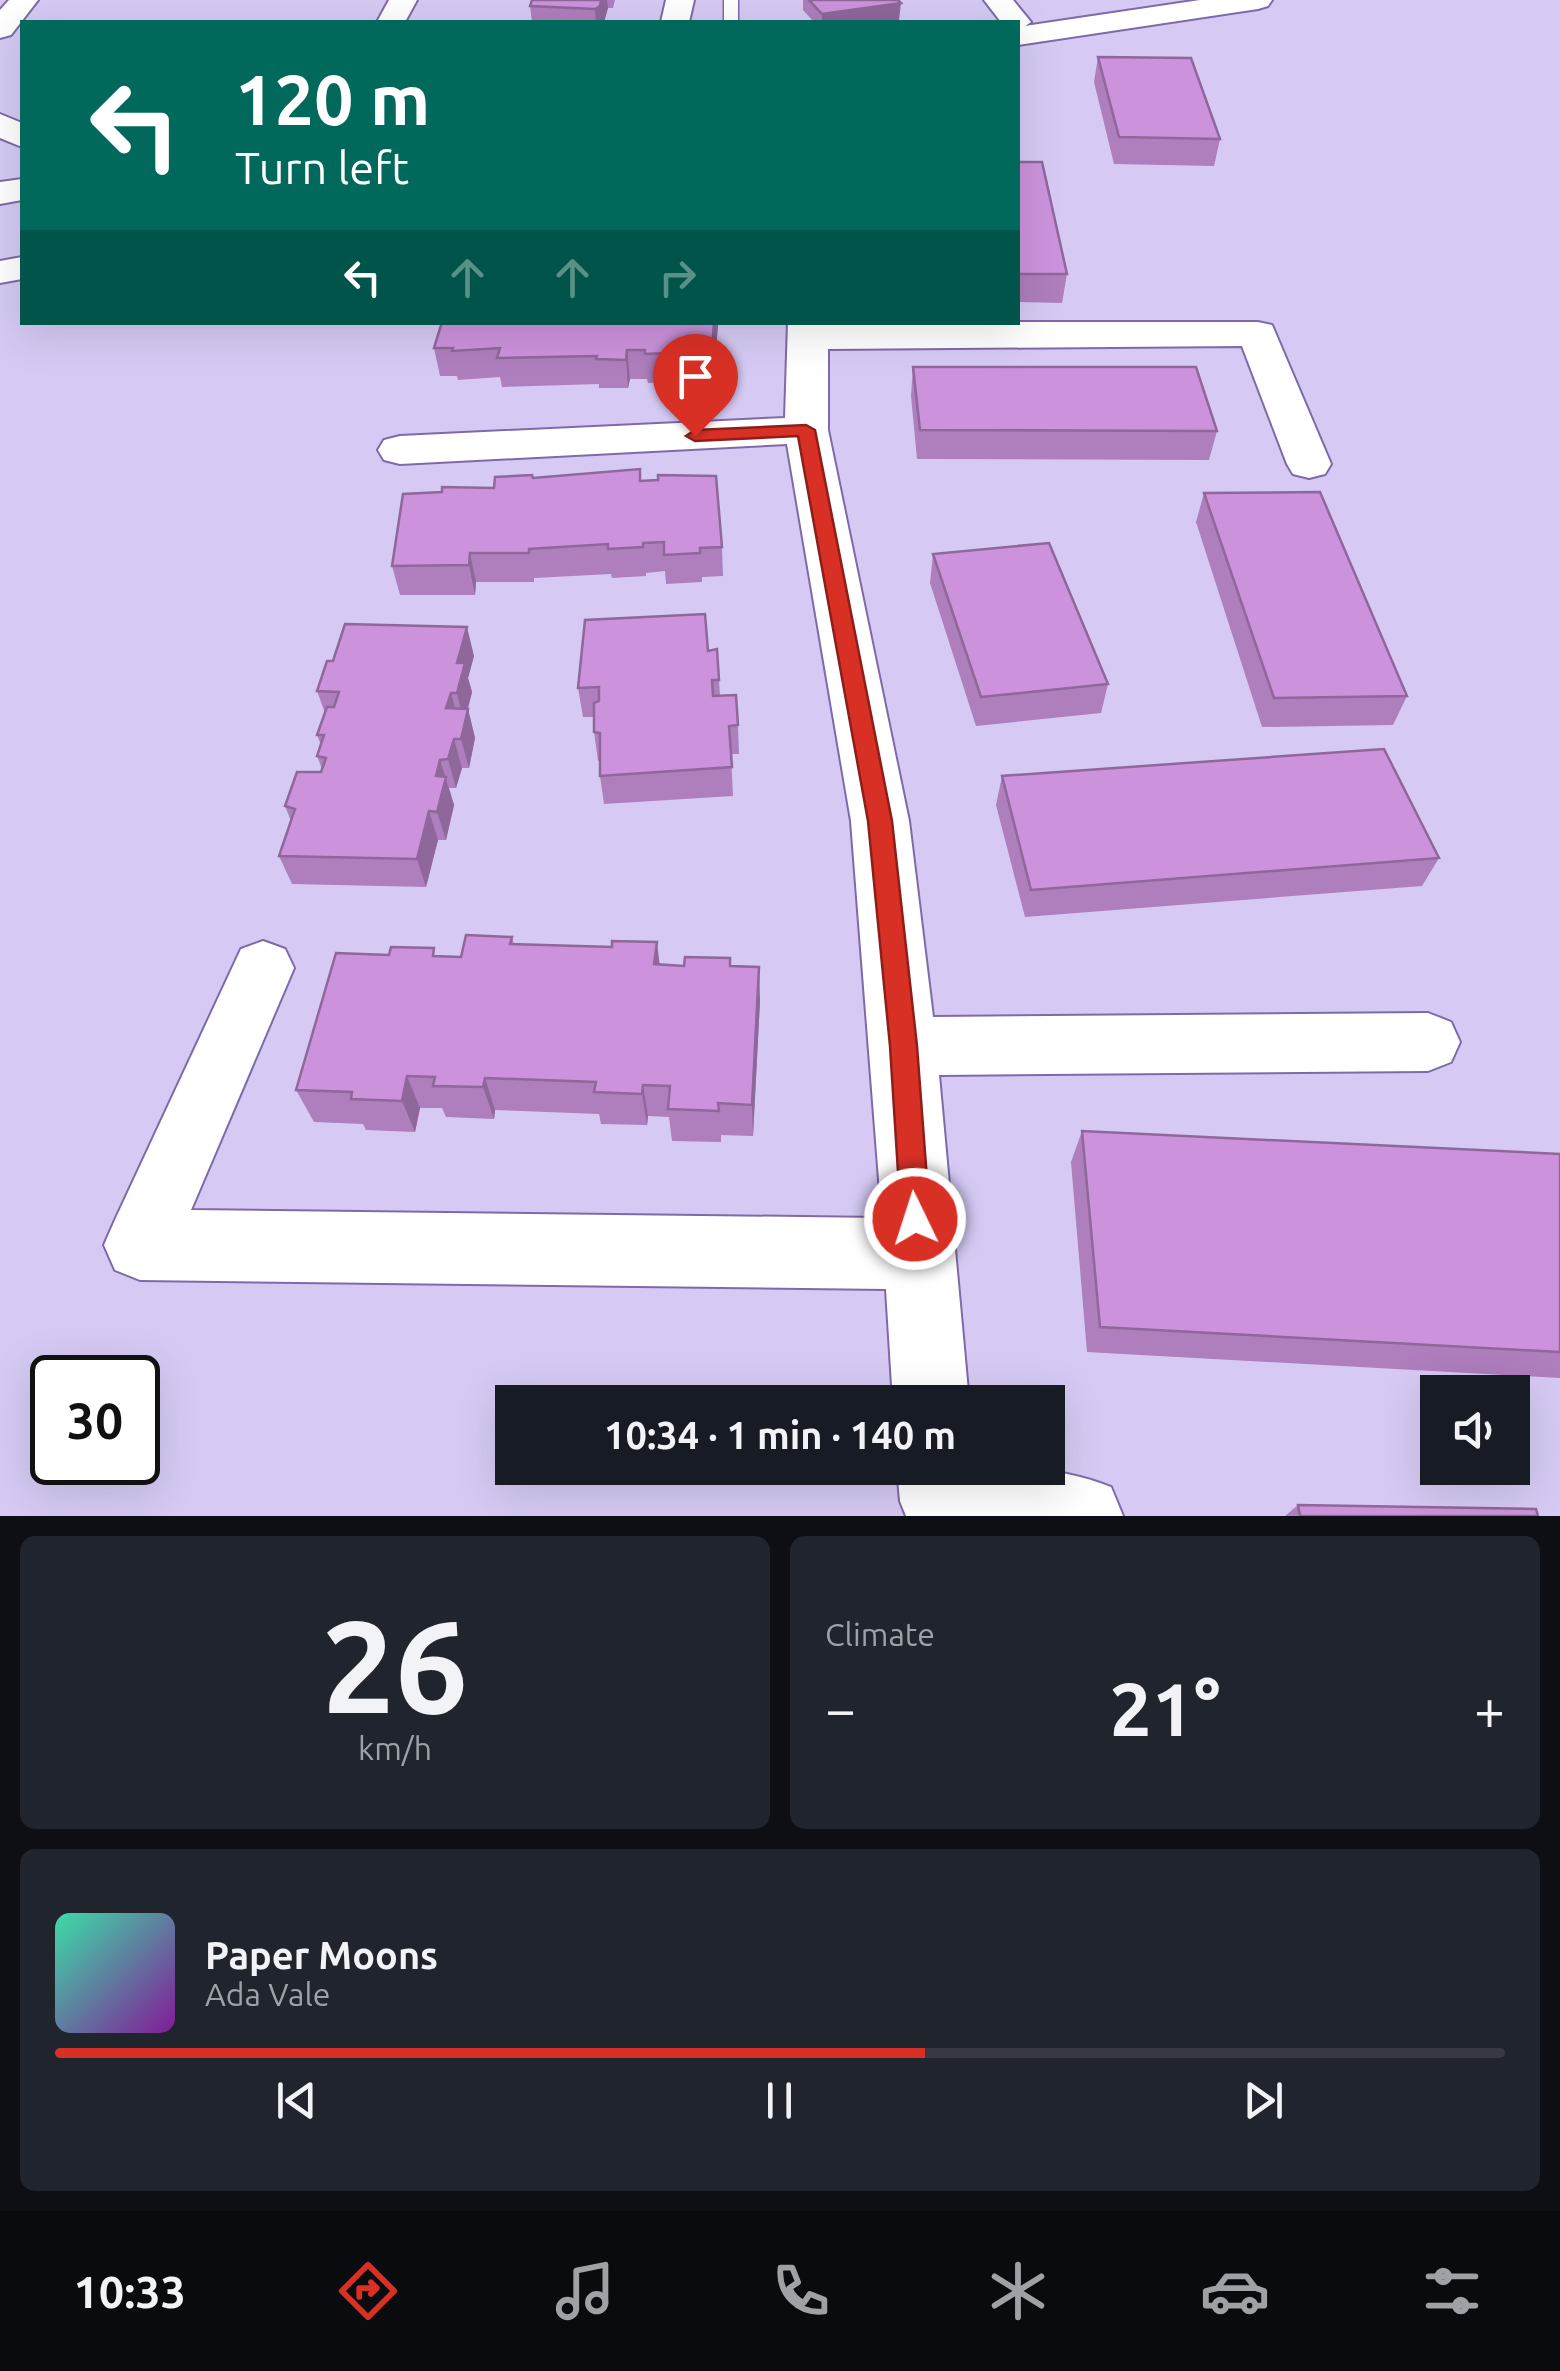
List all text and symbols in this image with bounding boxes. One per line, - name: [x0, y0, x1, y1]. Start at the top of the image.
- icon: left: [70, 60, 200, 190]
- text: 120 m: [235, 60, 430, 138]
- text: Turn left: [235, 142, 409, 193]
- icon: left: [335, 250, 390, 305]
- icon: ahead: [440, 250, 495, 305]
- icon: ahead: [545, 250, 600, 305]
- icon: right: [650, 250, 705, 305]
- pin: [653, 334, 738, 437]
- icon: arrive: [668, 349, 723, 404]
- position arrow: [863, 1167, 967, 1271]
- speed limit sign: 30: [30, 1355, 160, 1485]
- map controls: [1420, 1375, 1530, 1485]
- button: sound: [1420, 1375, 1530, 1485]
- text: 10:34 · 1 min · 140 m: [604, 1414, 956, 1456]
- text: 26: [322, 1592, 468, 1738]
- text: Climate: [825, 1616, 935, 1652]
- text: 21°: [1109, 1666, 1221, 1750]
- text: −: [825, 1678, 856, 1739]
- text: +: [1474, 1678, 1505, 1739]
- text: km/h: [358, 1730, 432, 1766]
- text: Paper Moons: [205, 1934, 438, 1976]
- text: Ada Vale: [205, 1976, 331, 2012]
- icon: previous: [269, 2073, 324, 2128]
- icon: pause: [752, 2073, 807, 2128]
- icon: next: [1236, 2073, 1291, 2128]
- icon: directions: [333, 2256, 403, 2326]
- icon: music: [550, 2256, 620, 2326]
- icon: phone: [766, 2256, 836, 2326]
- icon: climate: [983, 2256, 1053, 2326]
- icon: car: [1200, 2256, 1270, 2326]
- icon: filters: [1417, 2256, 1487, 2326]
- text: 10:33: [73, 2266, 186, 2317]

